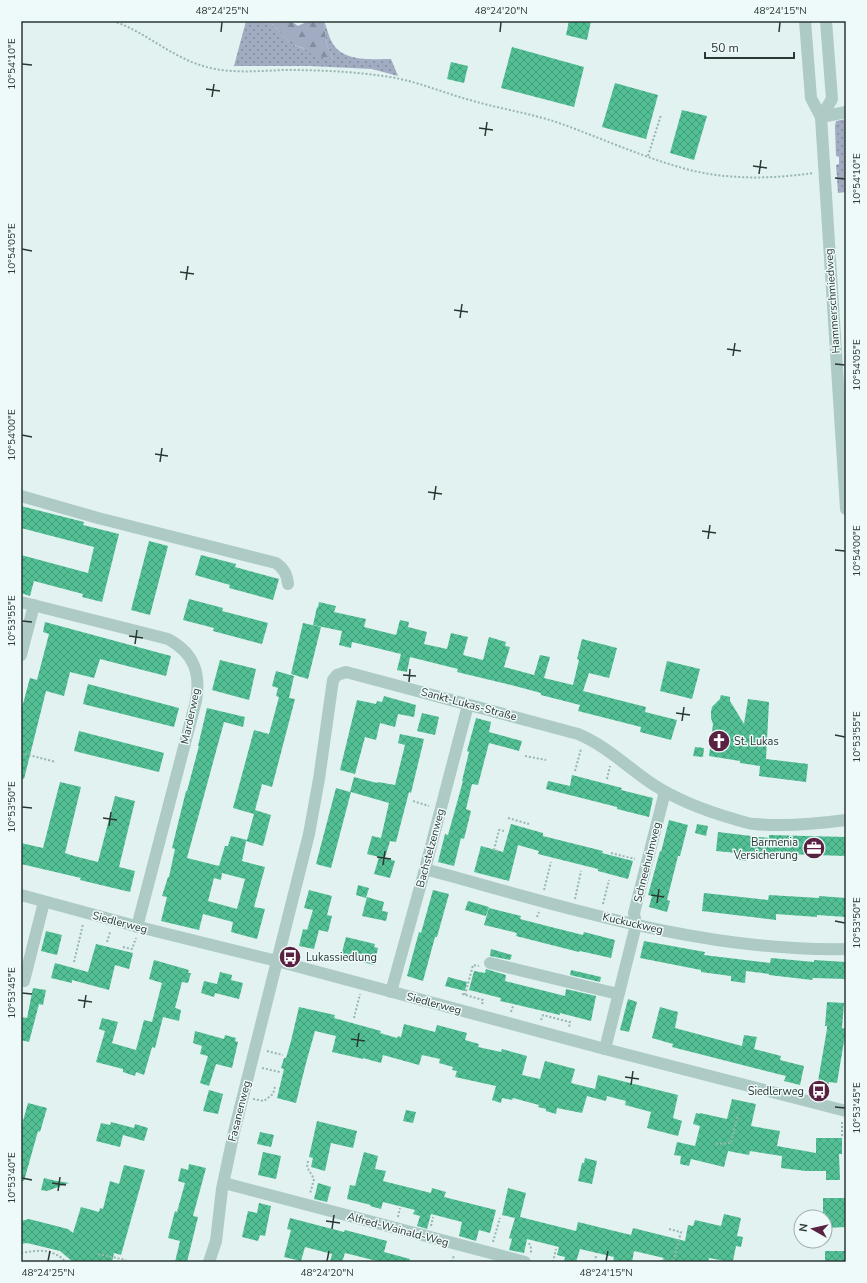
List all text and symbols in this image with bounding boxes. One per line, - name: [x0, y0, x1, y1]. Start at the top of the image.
- text: 48°24'25"N: [195, 4, 249, 18]
- text: 48°24'20"N: [474, 4, 528, 18]
- text: 48°24'15"N: [753, 4, 807, 18]
- scale bar: [705, 34, 794, 60]
- text: 10°54'10"E: [5, 38, 19, 90]
- text: 50 m: [711, 40, 739, 56]
- text: 10°54'10"E: [850, 153, 864, 205]
- text: 10°54'05"E: [5, 223, 19, 275]
- street label: Hammerschmiedweg: [821, 248, 844, 354]
- text: 10°54'05"E: [850, 339, 864, 391]
- text: 10°54'00"E: [5, 409, 19, 461]
- text: 10°54'00"E: [850, 525, 864, 577]
- text: 10°53'55"E: [5, 595, 19, 647]
- street label: Sankt-Lukas-Straße: [419, 684, 519, 725]
- street label: Marderweg: [177, 687, 204, 746]
- text: 10°53'55"E: [850, 711, 864, 763]
- church icon: St. Lukas: [706, 728, 732, 754]
- place label: St. Lukas: [734, 734, 779, 749]
- text: 10°53'50"E: [5, 781, 19, 833]
- street label: Bachstelzenweg: [413, 807, 448, 889]
- street label: Schneehuhnweg: [630, 820, 665, 904]
- place label: Barmenia Versicherung: [732, 835, 798, 863]
- office icon: Barmenia Versicherung: [801, 835, 827, 861]
- text: 10°53'50"E: [850, 897, 864, 949]
- street label: Siedlerweg: [91, 908, 149, 937]
- street label: Kuckuckweg: [601, 909, 665, 938]
- bus stop icon: Lukassiedlung: [277, 944, 303, 970]
- place label: Lukassiedlung: [306, 950, 377, 965]
- text: 10°53'45"E: [5, 967, 19, 1019]
- street label: Siedlerweg: [405, 989, 463, 1018]
- bus stop icon: Siedlerweg: [806, 1078, 832, 1104]
- street label: Fasanenweg: [225, 1079, 254, 1143]
- text: 10°53'45"E: [850, 1082, 864, 1134]
- place label: Siedlerweg: [748, 1084, 804, 1099]
- text: 10°53'40"E: [5, 1152, 19, 1204]
- street label: Alfred-Wainald-Weg: [345, 1209, 450, 1250]
- north arrow: [793, 1209, 833, 1249]
- text: N: [796, 1223, 812, 1233]
- text: 48°24'25"N: [21, 1266, 75, 1280]
- text: 48°24'20"N: [300, 1266, 354, 1280]
- text: 48°24'15"N: [579, 1266, 633, 1280]

